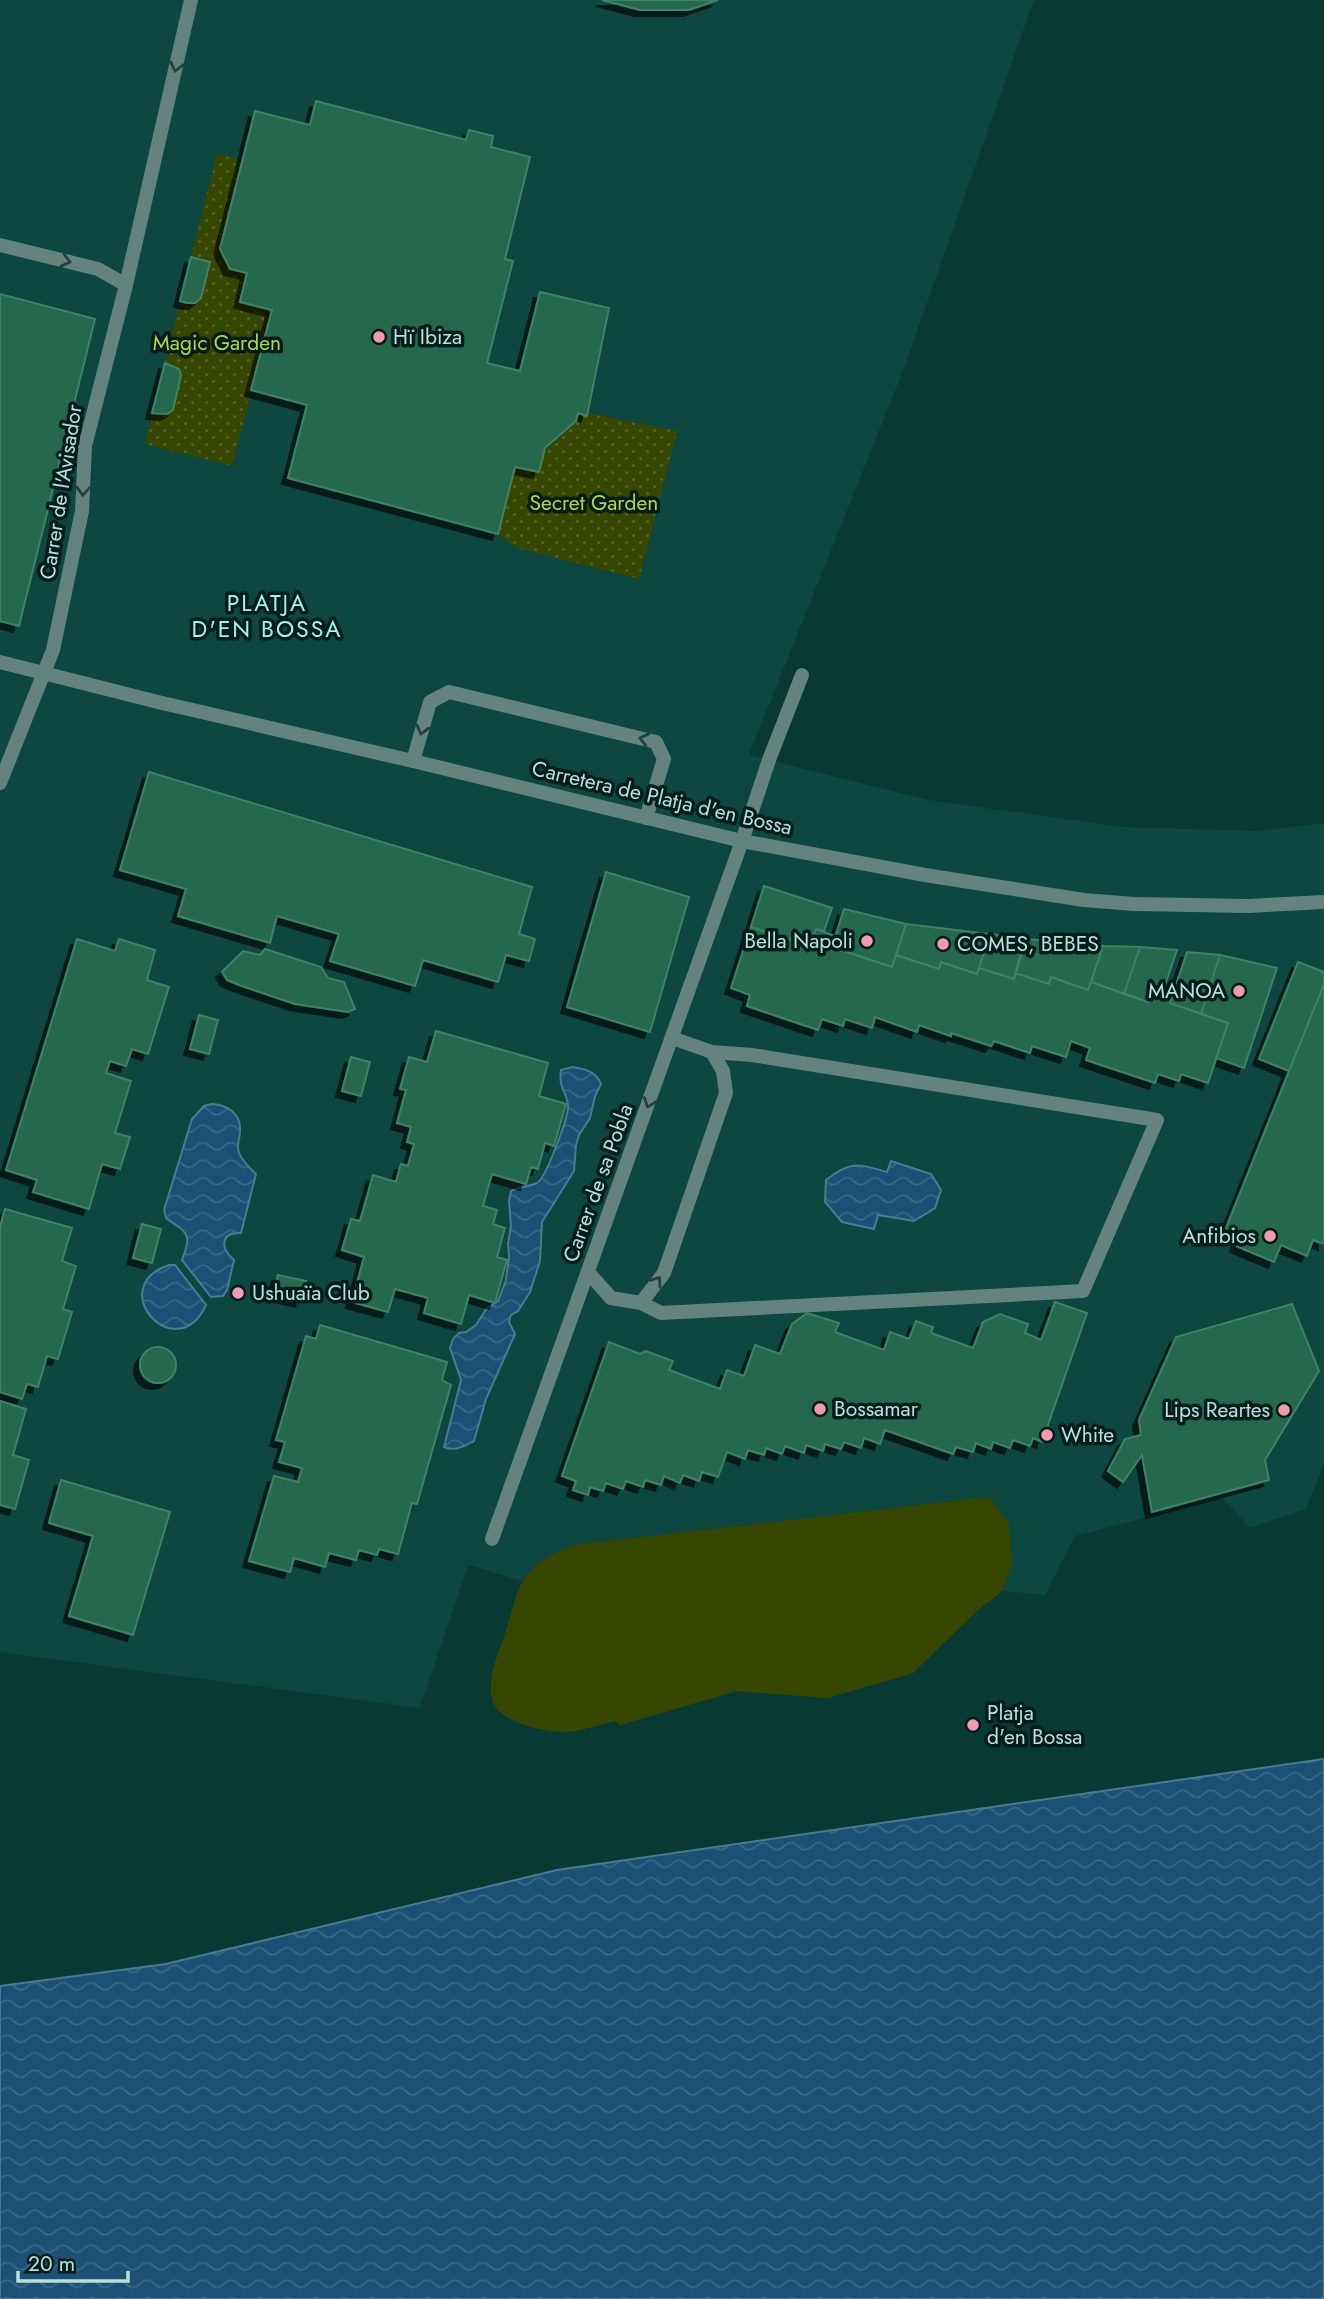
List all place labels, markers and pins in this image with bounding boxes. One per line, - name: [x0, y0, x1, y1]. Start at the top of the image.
- place label: Hï Ibiza: [393, 322, 462, 352]
- marker: Hï Ibiza: [371, 329, 387, 345]
- place label: Bella Napoli: [744, 926, 853, 956]
- place label: COMES, BEBES: [957, 929, 1099, 959]
- marker: Bella Napoli: [859, 933, 875, 949]
- marker: COMES, BEBES: [935, 936, 951, 952]
- place label: MANOA: [1148, 976, 1225, 1006]
- marker: MANOA: [1231, 983, 1247, 999]
- place label: Anfibios: [1182, 1221, 1256, 1251]
- marker: Anfibios: [1262, 1228, 1278, 1244]
- place label: Ushuaïa Club: [252, 1278, 370, 1308]
- marker: Ushuaïa Club: [230, 1285, 246, 1301]
- place label: Bossamar: [834, 1394, 919, 1424]
- place label: Lips Reartes: [1164, 1395, 1270, 1425]
- marker: Bossamar: [812, 1401, 828, 1417]
- marker: Lips Reartes: [1276, 1402, 1292, 1418]
- place label: White: [1061, 1420, 1114, 1450]
- marker: White: [1039, 1427, 1055, 1443]
- place label: Platja d'en Bossa: [987, 1698, 1082, 1752]
- marker: Platja d'en Bossa: [965, 1717, 981, 1733]

